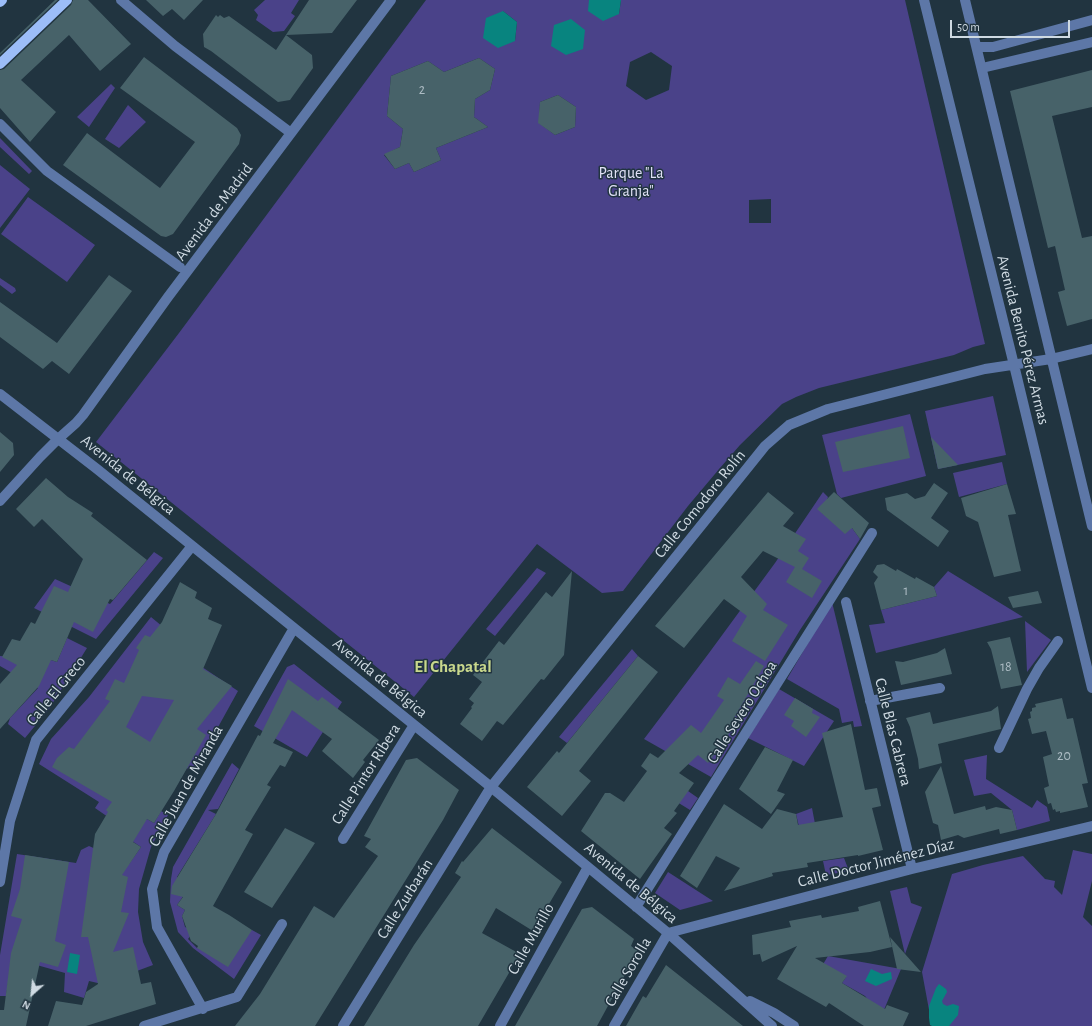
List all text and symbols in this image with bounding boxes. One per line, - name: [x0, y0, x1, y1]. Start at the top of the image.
- scale bar: [952, 12, 1072, 38]
- text: 50 m: [957, 21, 980, 33]
- house number: 2: [419, 82, 425, 98]
- street label: Avenida de Madrid: [171, 159, 257, 265]
- park label: Parque "La Granja": [598, 163, 664, 201]
- street label: Avenida Benito Pérez Armas: [993, 253, 1053, 427]
- street label: Avenida de Bélgica: [77, 431, 179, 519]
- street label: Calle Comodoro Rolín: [650, 446, 750, 562]
- house number: 1: [904, 583, 908, 599]
- street label: Avenida de Bélgica: [329, 634, 431, 722]
- street label: Calle El Greco: [22, 652, 90, 730]
- district label: El Chapatal: [414, 657, 492, 677]
- street label: Calle Severo Ochoa: [703, 657, 781, 767]
- house number: 18: [1000, 659, 1012, 675]
- street label: Calle Blas Cabrera: [870, 676, 916, 788]
- street label: Calle Pintor Ribera: [327, 720, 405, 828]
- street label: Calle Juan de Miranda: [145, 722, 227, 850]
- house number: 20: [1057, 748, 1071, 764]
- street label: Calle Doctor Jiménez Díaz: [796, 834, 956, 892]
- street label: Avenida de Bélgica: [580, 838, 682, 928]
- street label: Calle Zurbarán: [373, 855, 437, 943]
- street label: Calle Murillo: [504, 900, 558, 978]
- street label: Calle Sorolla: [600, 934, 656, 1010]
- north arrow: [12, 974, 52, 1014]
- text: N: [20, 998, 32, 1012]

